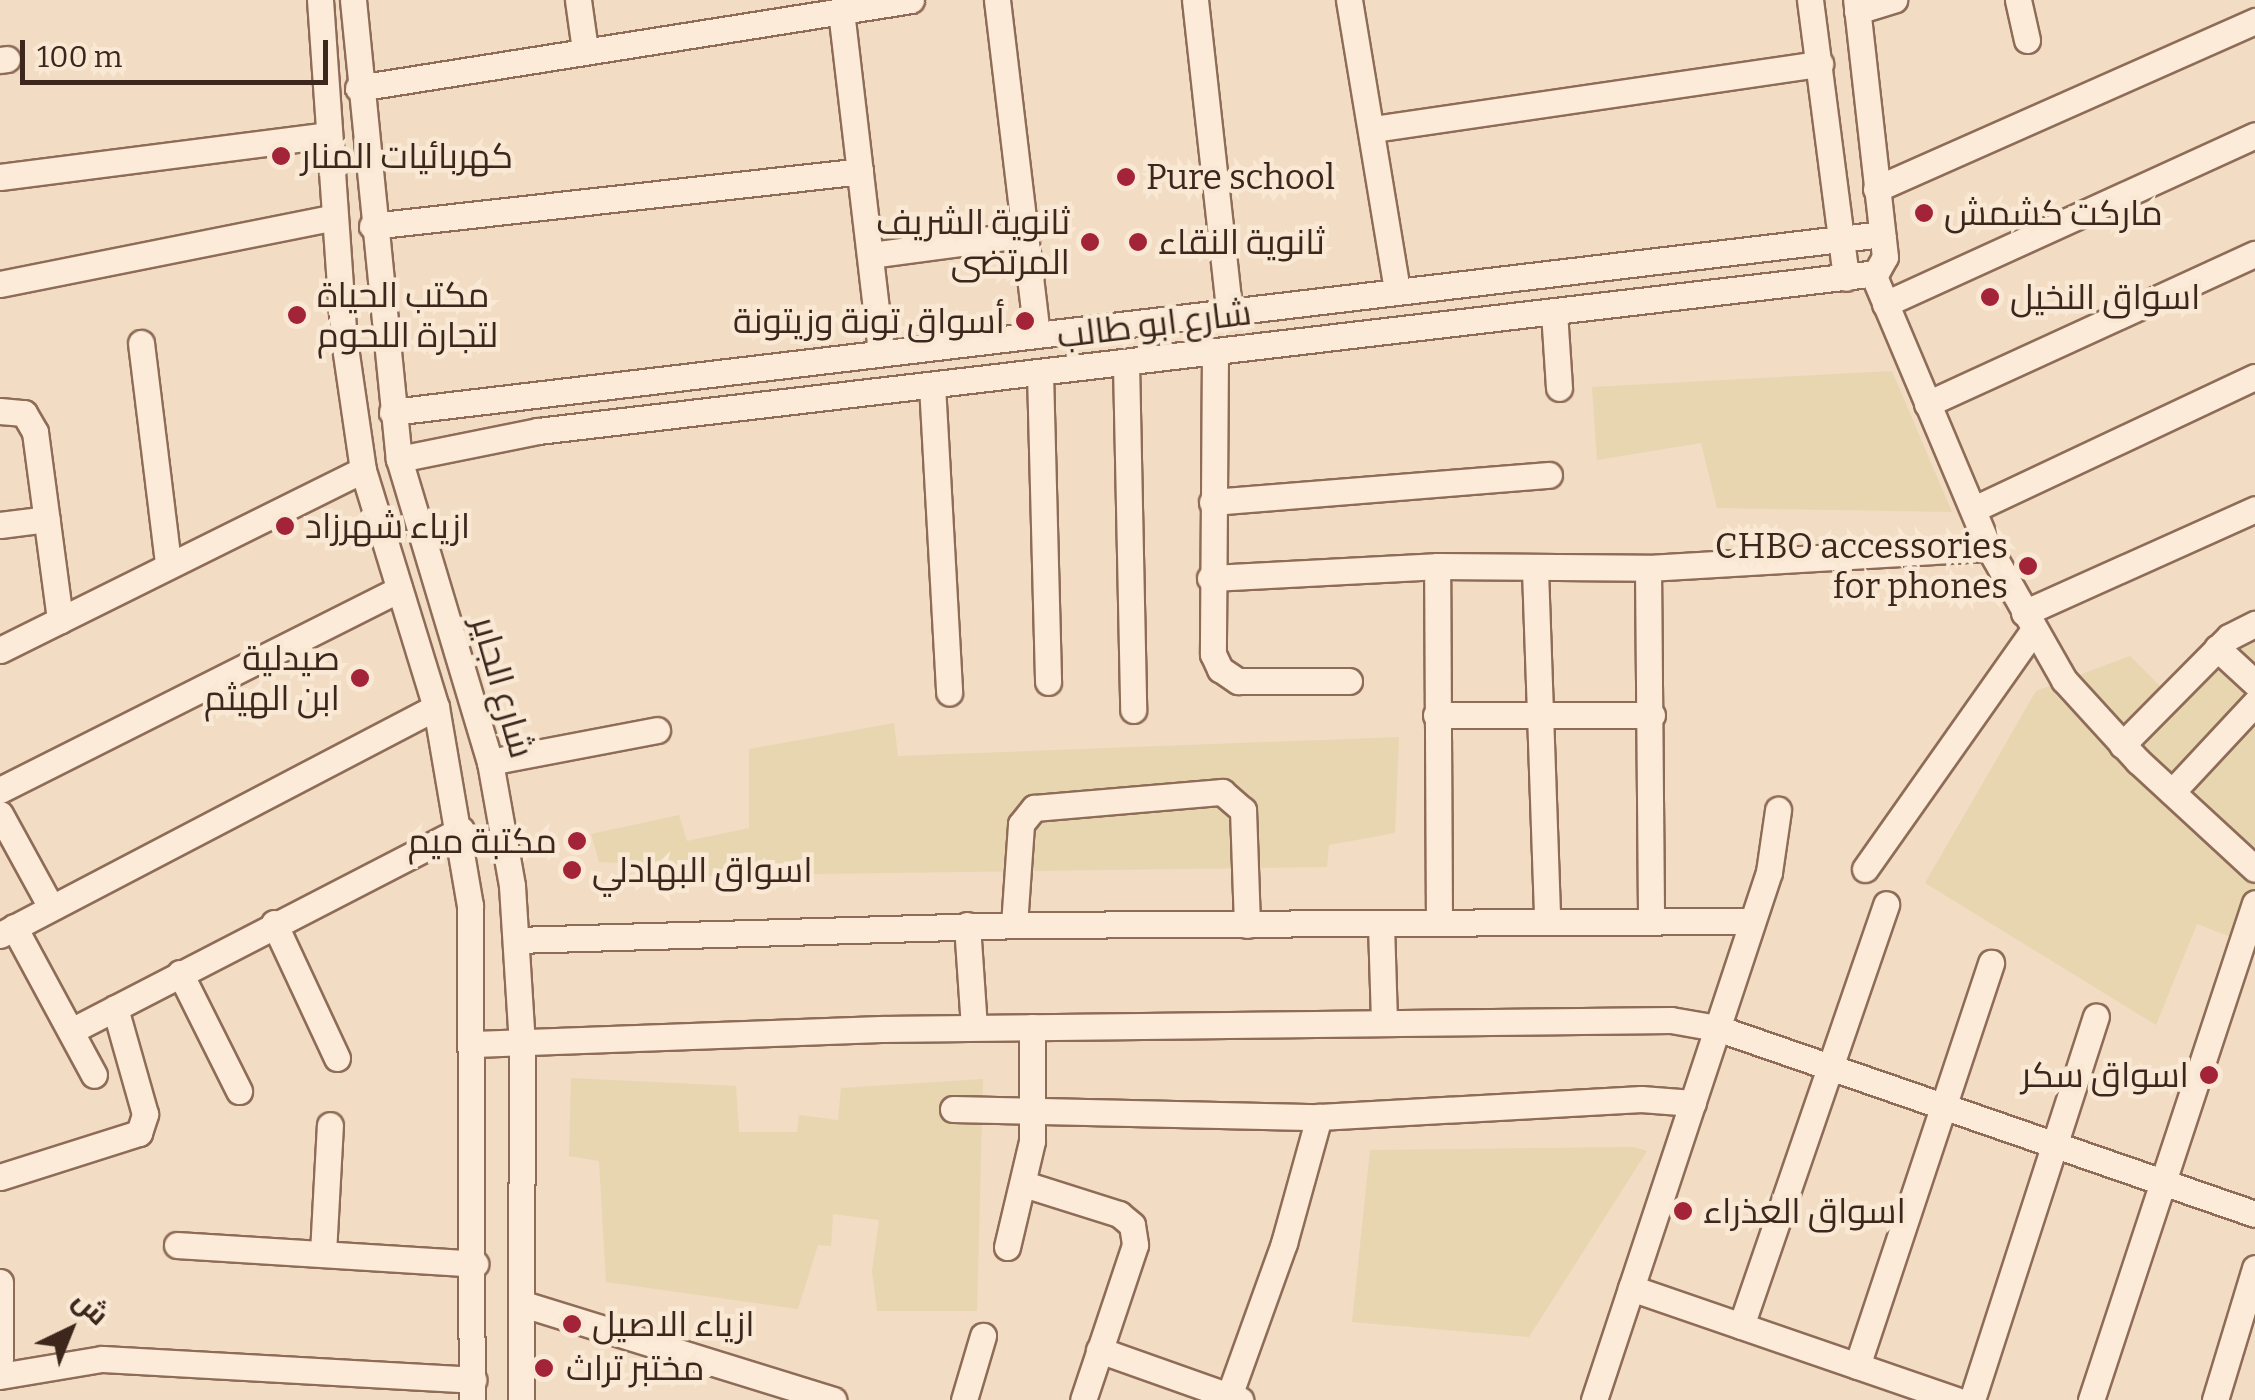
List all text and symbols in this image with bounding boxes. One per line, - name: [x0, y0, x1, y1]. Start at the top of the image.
- scale bar: [25, 20, 332, 82]
- text: 100 m: [37, 39, 122, 75]
- place label: كهربائيات المنار: [301, 135, 513, 177]
- marker: كهربائيات المنار: [270, 145, 292, 167]
- place label: Pure school: [1146, 156, 1335, 198]
- marker: Pure school: [1115, 166, 1137, 188]
- place label: ماركت كشمش: [1944, 192, 2163, 234]
- place label: ثانوية الشريف المرتضى: [876, 201, 1070, 283]
- marker: ماركت كشمش: [1913, 202, 1935, 224]
- place label: ثانوية النقاء: [1158, 221, 1325, 263]
- marker: ثانوية الشريف المرتضى: [1079, 231, 1101, 253]
- marker: ثانوية النقاء: [1127, 231, 1149, 253]
- place label: مكتب الحياة لتجارة اللحوم: [317, 274, 498, 356]
- place label: اسواق النخيل: [2010, 276, 2200, 318]
- marker: اسواق النخيل: [1979, 286, 2001, 308]
- street label: شارع ابو طالب: [1055, 291, 1253, 357]
- place label: أسواق تونة وزيتونة: [733, 300, 1005, 342]
- marker: مكتب الحياة لتجارة اللحوم: [286, 304, 308, 326]
- marker: أسواق تونة وزيتونة: [1014, 310, 1036, 332]
- place label: ازياء شهرزاد: [305, 505, 470, 547]
- marker: ازياء شهرزاد: [274, 515, 296, 537]
- place label: CHBO accessories for phones: [1715, 525, 2008, 607]
- marker: CHBO accessories for phones: [2017, 555, 2039, 577]
- street label: شارع الجاير: [463, 611, 543, 763]
- place label: صيدلية ابن الهيثم: [204, 637, 340, 719]
- marker: صيدلية ابن الهيثم: [349, 667, 371, 689]
- place label: مكتبة ميم: [408, 820, 557, 862]
- marker: مكتبة ميم: [566, 830, 588, 852]
- place label: اسواق البهادلي: [592, 849, 813, 891]
- marker: اسواق البهادلي: [561, 859, 583, 881]
- place label: اسواق سكر: [2021, 1054, 2189, 1096]
- marker: اسواق سكر: [2198, 1064, 2220, 1086]
- place label: اسواق العذراء: [1703, 1190, 1906, 1232]
- marker: اسواق العذراء: [1672, 1200, 1694, 1222]
- north arrow: [20, 1280, 120, 1380]
- text: ش: [66, 1283, 115, 1332]
- place label: ازياء الاصيل: [592, 1303, 755, 1345]
- marker: ازياء الاصيل: [561, 1313, 583, 1335]
- place label: مختبر تراث: [566, 1347, 705, 1389]
- marker: مختبر تراث: [531, 1355, 557, 1381]

